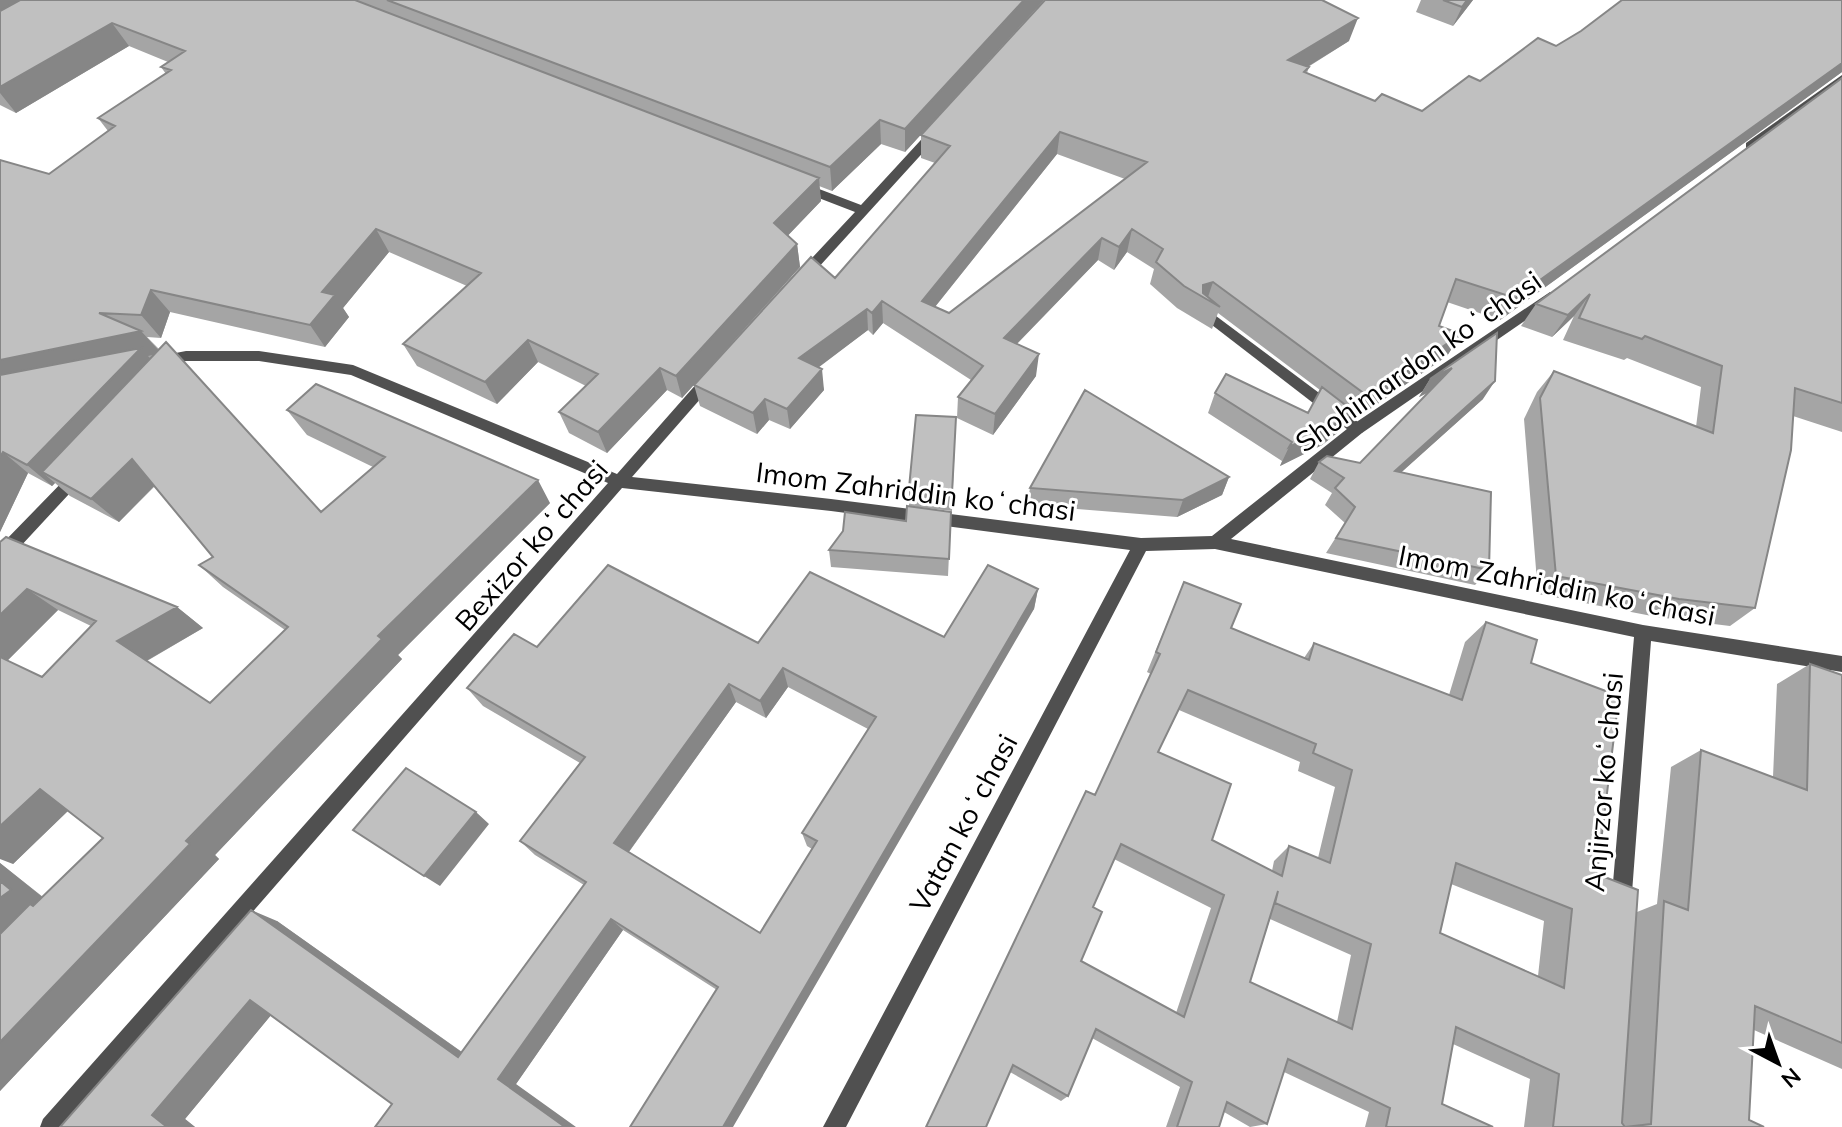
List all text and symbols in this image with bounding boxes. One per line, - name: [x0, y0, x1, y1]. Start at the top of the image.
- street label: Shohimardon koʻchasi: [1288, 263, 1548, 459]
- street label: Bexizor koʻchasi: [447, 452, 615, 638]
- street label: Imom Zahriddin koʻchasi: [754, 454, 1078, 528]
- street label: Imom Zahriddin koʻchasi: [1396, 537, 1718, 633]
- street label: Anjirzor koʻchasi: [1576, 671, 1630, 893]
- street label: Vatan koʻchasi: [901, 728, 1025, 918]
- north arrow: [1738, 1023, 1818, 1103]
- text: N: [1776, 1062, 1807, 1094]

